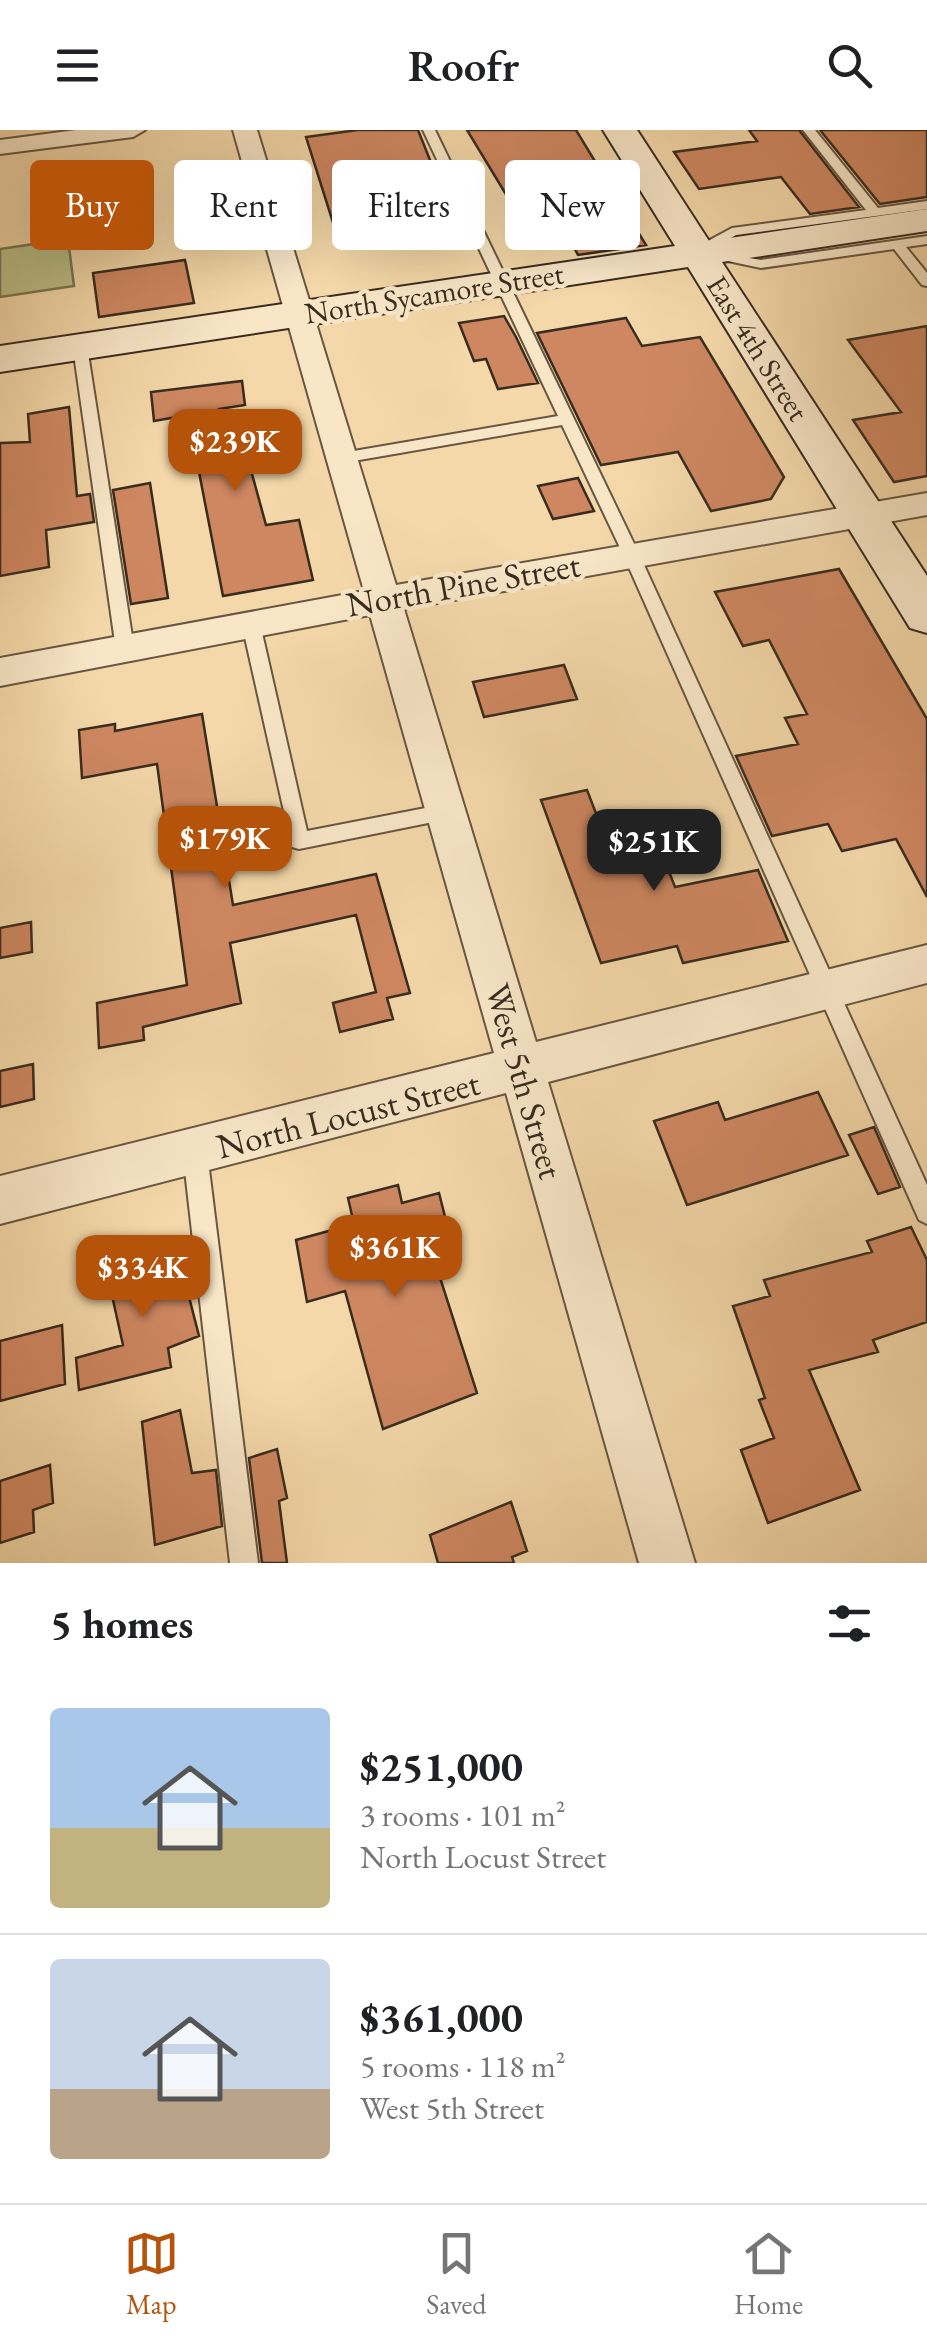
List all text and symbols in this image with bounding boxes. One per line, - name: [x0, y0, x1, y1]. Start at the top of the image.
- text: Roofr: [408, 36, 519, 94]
- icon: menu: [50, 38, 105, 93]
- icon: search: [822, 38, 877, 93]
- chip: Buy: [30, 160, 154, 250]
- chip: Rent: [174, 160, 312, 250]
- chip: Filters: [332, 160, 485, 250]
- chip: New: [505, 160, 640, 250]
- street label: North Sycamore Street: [302, 253, 567, 333]
- street label: East 4th Street: [698, 268, 818, 429]
- pin: $239K: [165, 409, 305, 494]
- text: $239K: [190, 420, 280, 462]
- street label: North Pine Street: [343, 541, 583, 627]
- pin: $179K: [155, 806, 295, 891]
- pin: $251K: [584, 809, 724, 894]
- text: $179K: [180, 817, 270, 859]
- text: $251K: [609, 820, 699, 862]
- street label: West 5th Street: [476, 978, 574, 1184]
- street label: North Locust Street: [212, 1060, 484, 1168]
- pin: $361K: [325, 1215, 465, 1300]
- text: $361K: [350, 1226, 440, 1268]
- pin: $334K: [73, 1235, 213, 1320]
- text: $334K: [98, 1246, 188, 1288]
- text: 5 homes: [50, 1596, 193, 1651]
- icon: filters: [822, 1596, 877, 1651]
- text: $251,000: [360, 1739, 523, 1794]
- icon: home: [130, 1748, 250, 1868]
- text: 3 rooms · 101 m²: [360, 1794, 566, 1836]
- text: North Locust Street: [360, 1836, 606, 1878]
- text: $361,000: [360, 1990, 523, 2045]
- icon: home: [130, 1999, 250, 2119]
- text: 5 rooms · 118 m²: [360, 2045, 566, 2087]
- text: West 5th Street: [360, 2087, 544, 2129]
- tab: Map: [124, 2226, 179, 2322]
- tab: Saved: [426, 2226, 486, 2322]
- tab: Home: [734, 2226, 803, 2322]

